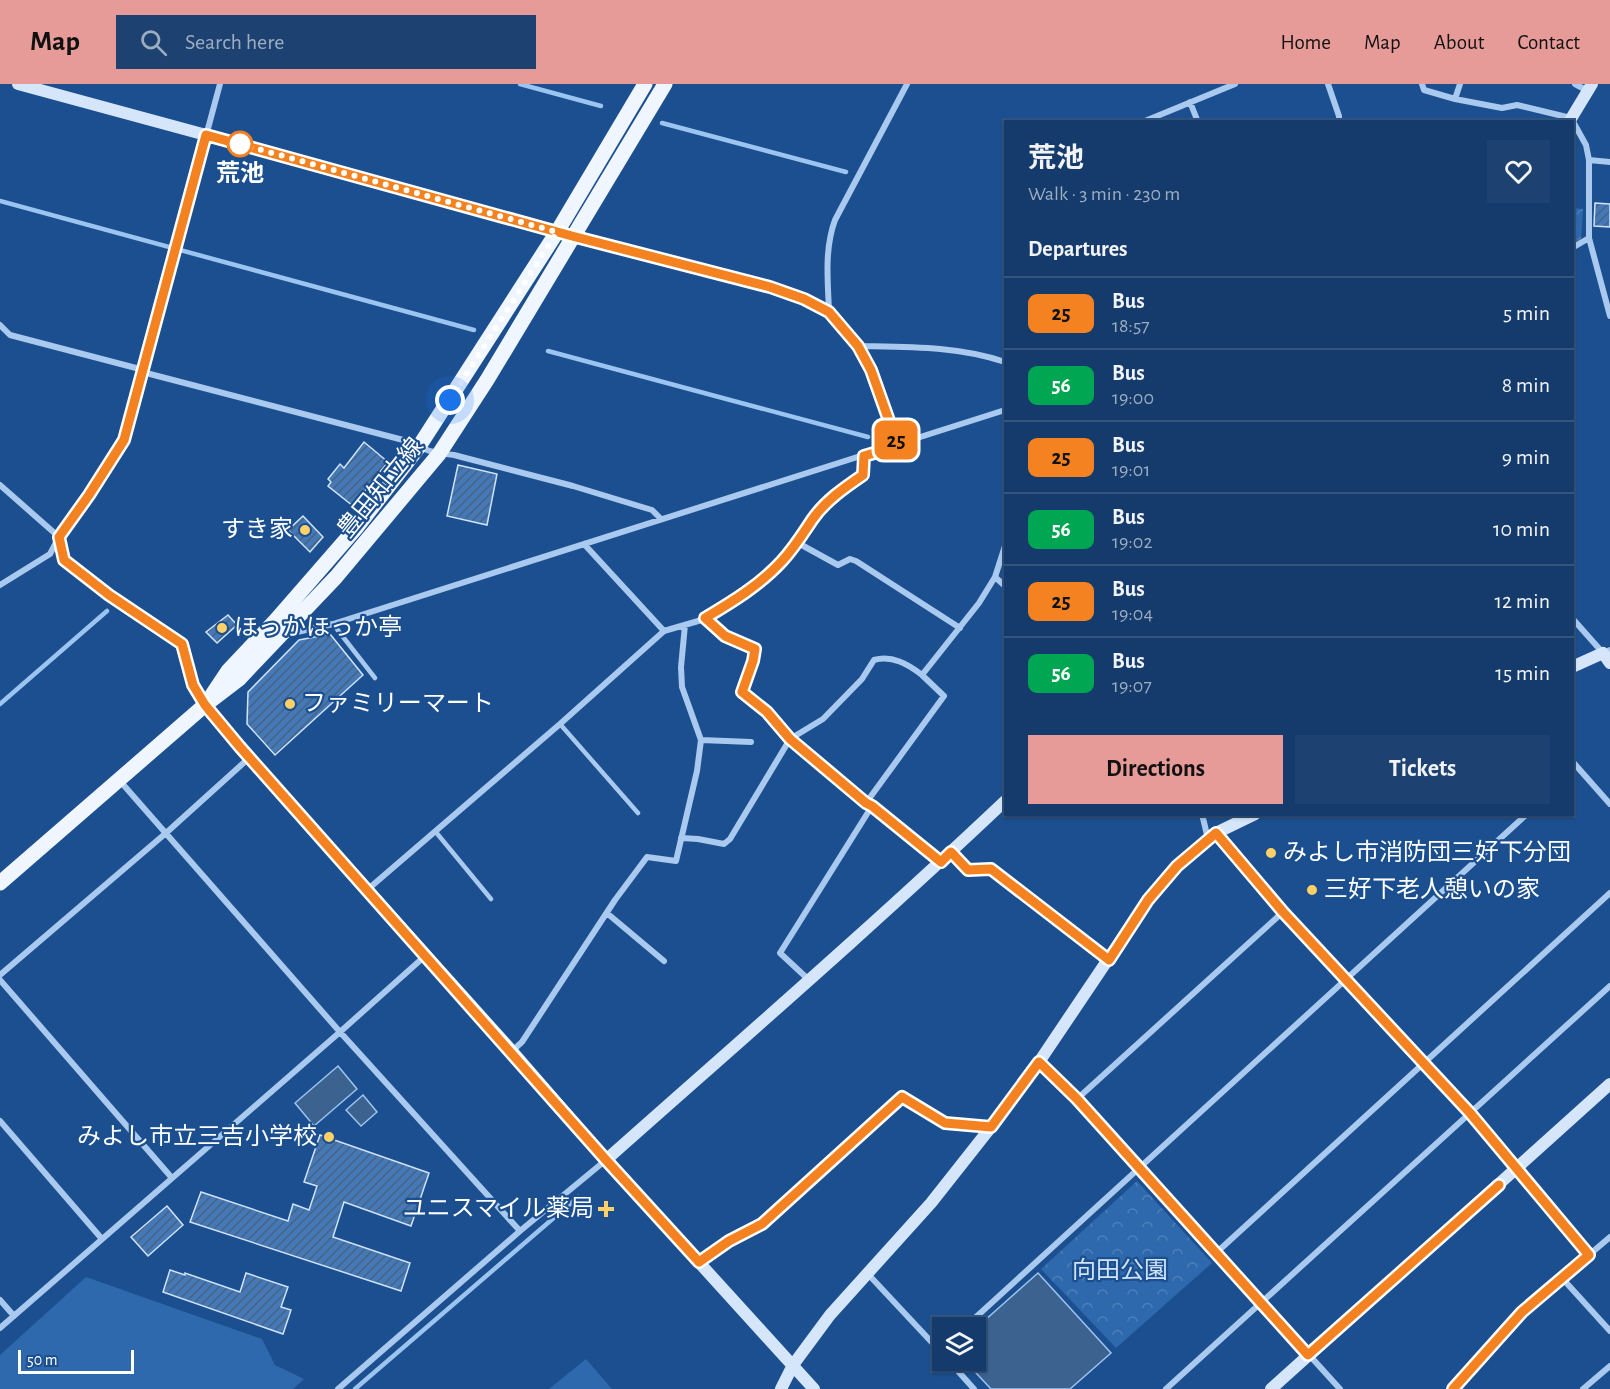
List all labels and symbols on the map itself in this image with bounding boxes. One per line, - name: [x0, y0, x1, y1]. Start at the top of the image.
- marker: 荒池: [227, 131, 253, 157]
- place label: 荒池: [216, 160, 264, 186]
- your location: [435, 385, 465, 415]
- line badge: 25: [869, 420, 923, 460]
- street label: 豊田知立線: [332, 433, 428, 542]
- place label: すき家: [221, 516, 293, 542]
- marker: すき家: [298, 523, 312, 537]
- place label: ほっかほっか亭: [234, 614, 402, 640]
- marker: ほっかほっか亭: [215, 621, 229, 635]
- place label: ファミリーマート: [302, 692, 494, 716]
- marker: ファミリーマート: [283, 697, 297, 711]
- place label: みよし市消防団三好下分団: [1283, 839, 1571, 865]
- marker: みよし市消防団三好下分団: [1264, 846, 1278, 860]
- place label: 三好下老人憩いの家: [1324, 876, 1540, 902]
- marker: 三好下老人憩いの家: [1305, 883, 1319, 897]
- place label: みよし市立三吉小学校: [77, 1123, 317, 1149]
- marker: みよし市立三吉小学校: [322, 1130, 336, 1144]
- place label: ユニスマイル薬局: [403, 1195, 594, 1221]
- marker: ユニスマイル薬局: [599, 1202, 613, 1216]
- park label: 向田公園: [1072, 1257, 1168, 1283]
- scale bar: [18, 1347, 134, 1374]

